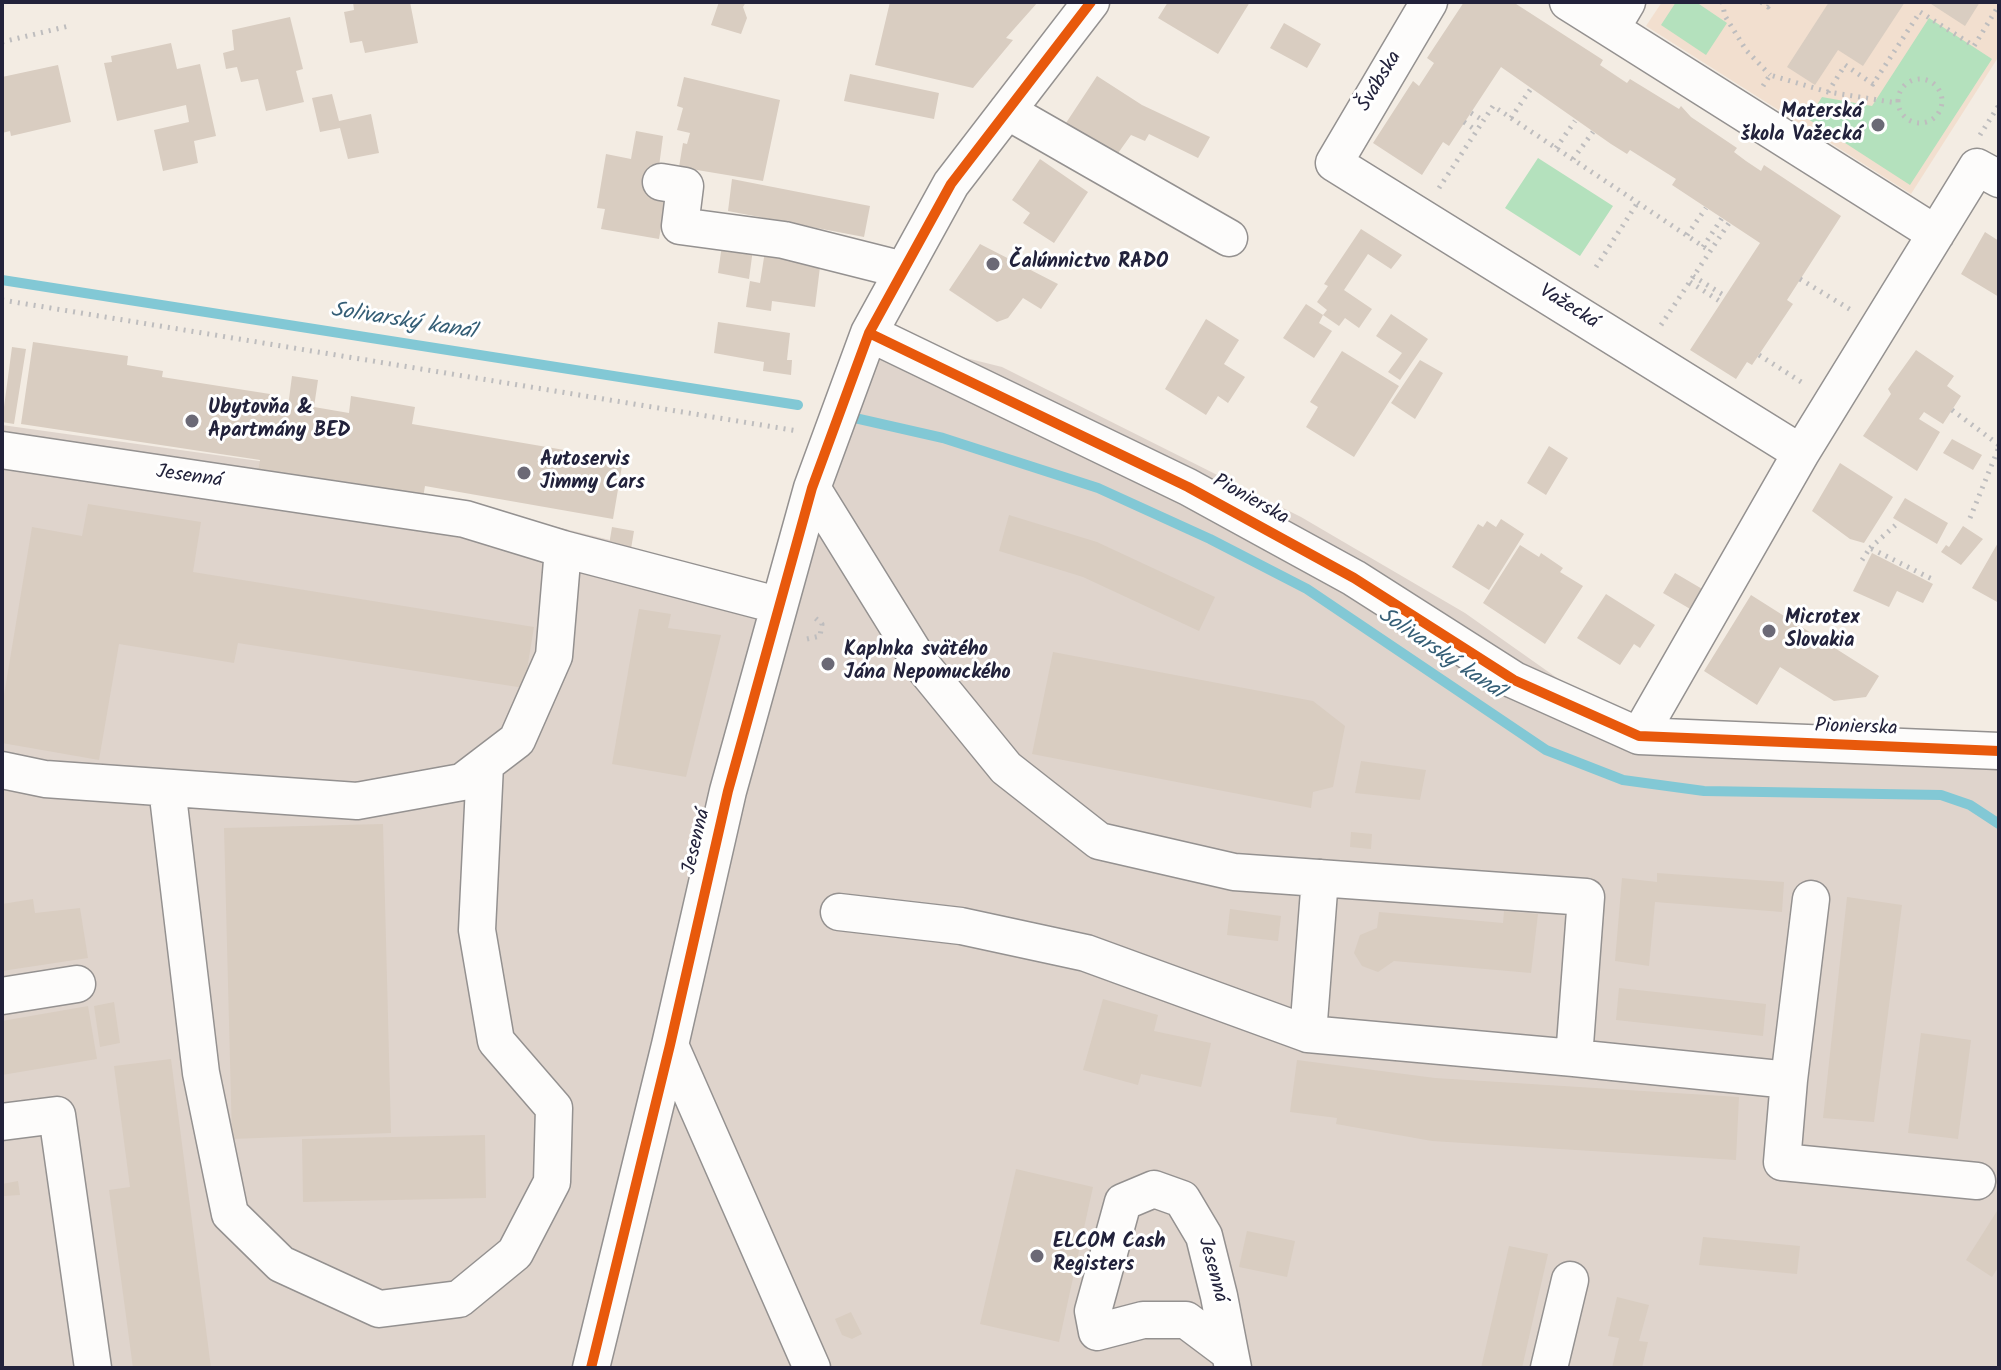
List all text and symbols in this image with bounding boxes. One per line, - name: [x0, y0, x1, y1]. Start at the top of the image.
- street label: Švábska: [1354, 47, 1408, 117]
- place label: Materská škola Važecká: [1741, 102, 1862, 149]
- marker: Materská škola Važecká: [1869, 116, 1887, 134]
- place label: Čalúnnictvo RADO: [1009, 252, 1168, 276]
- marker: Čalúnnictvo RADO: [984, 255, 1002, 273]
- street label: Važecká: [1534, 281, 1602, 335]
- water label: Solivarský kanál: [329, 299, 477, 347]
- place label: Ubytovňa & Apartmány BED: [208, 398, 351, 445]
- marker: Ubytovňa & Apartmány BED: [183, 412, 201, 430]
- place label: Autoservis Jimmy Cars: [540, 450, 645, 497]
- street label: Jesenná: [154, 461, 224, 495]
- marker: Autoservis Jimmy Cars: [515, 464, 533, 482]
- street label: Pionierska: [1208, 470, 1292, 532]
- water label: Solivarský kanál: [1372, 603, 1508, 707]
- place label: Microtex Slovakia: [1785, 608, 1860, 655]
- marker: Microtex Slovakia: [1760, 622, 1778, 640]
- place label: Kaplnka svätého Jána Nepomuckého: [844, 640, 1011, 687]
- marker: Kaplnka svätého Jána Nepomuckého: [819, 655, 837, 673]
- street label: Pionierska: [1814, 716, 1898, 742]
- street label: Jesenná: [679, 807, 717, 877]
- place label: ELCOM Cash Registers: [1053, 1232, 1166, 1279]
- street label: Jesenná: [1191, 1235, 1231, 1305]
- marker: ELCOM Cash Registers: [1028, 1247, 1046, 1265]

